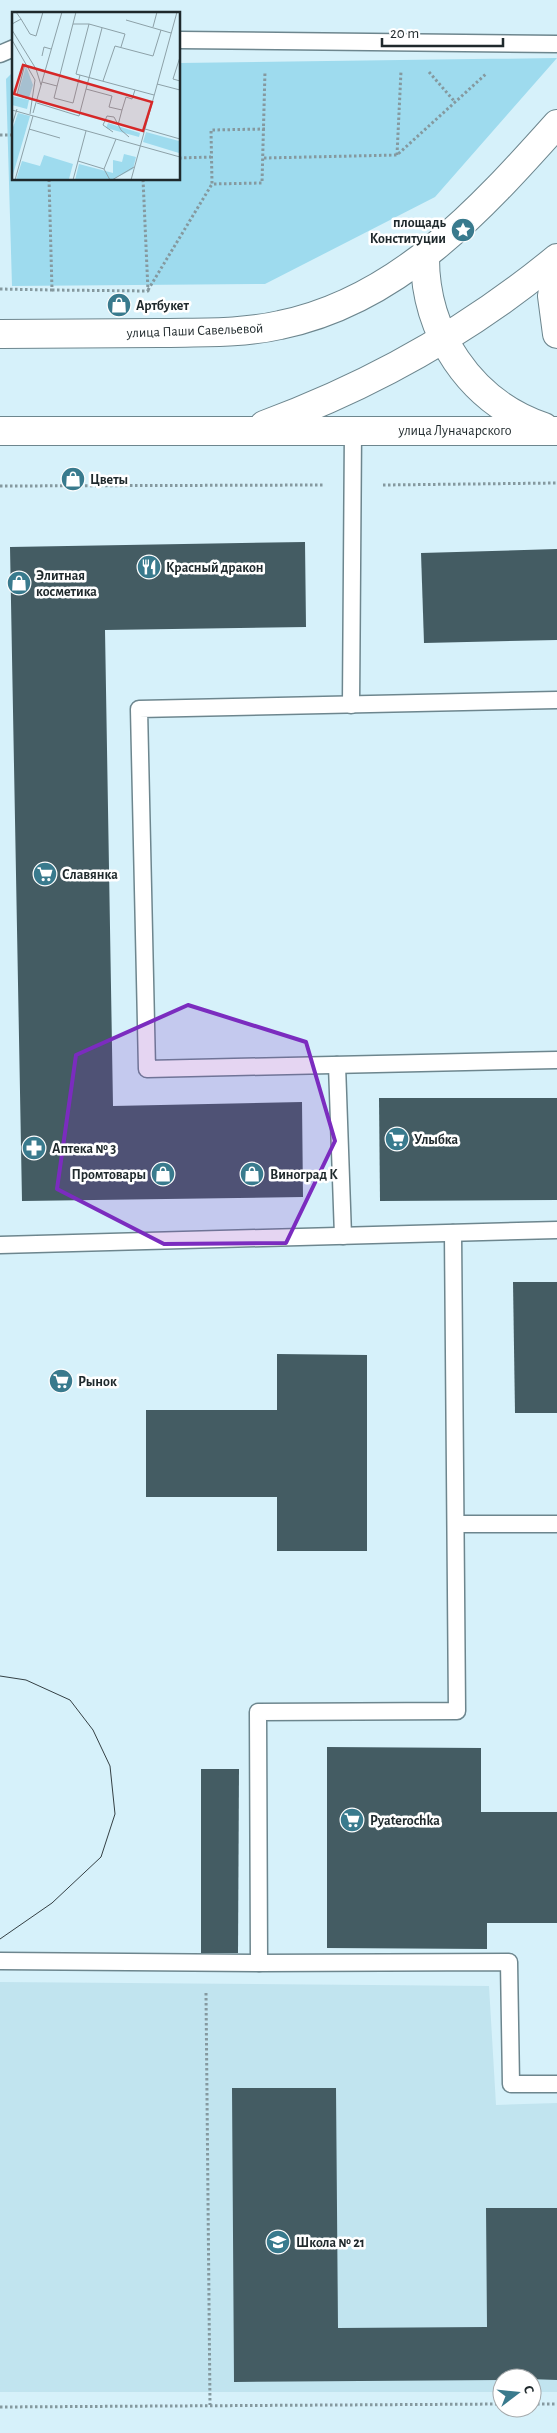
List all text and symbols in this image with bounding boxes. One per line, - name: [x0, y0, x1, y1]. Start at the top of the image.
- inset map: [12, 12, 180, 180]
- scale bar: [382, 15, 503, 47]
- text: 20 m: [390, 26, 419, 41]
- place label: площадь Конституции: [370, 216, 447, 246]
- place icon: площадь Конституции: [450, 217, 476, 243]
- shop icon: Артбукет: [106, 292, 132, 318]
- place label: Артбукет: [136, 299, 189, 313]
- street label: улица Паши Савельевой: [125, 322, 264, 340]
- street label: улица Луначарского: [397, 424, 512, 438]
- shop icon: Цветы: [60, 466, 86, 492]
- place label: Цветы: [90, 473, 128, 487]
- restaurant icon: Красный дракон: [136, 554, 162, 580]
- place label: Красный дракон: [166, 561, 263, 575]
- place label: Элитная косметика: [36, 569, 97, 599]
- shop icon: Элитная косметика: [6, 570, 32, 596]
- supermarket icon: Славянка: [32, 861, 58, 887]
- place label: Славянка: [62, 868, 118, 882]
- supermarket icon: Улыбка: [384, 1126, 410, 1152]
- place label: Улыбка: [414, 1133, 459, 1147]
- pharmacy icon: Аптека № 3: [21, 1135, 47, 1161]
- place label: Аптека № 3: [52, 1142, 116, 1156]
- shop icon: Промтовары: [150, 1161, 176, 1187]
- shop icon: Виноград К: [239, 1161, 265, 1187]
- place label: Промтовары: [71, 1168, 146, 1182]
- place label: Виноград К: [270, 1168, 338, 1182]
- supermarket icon: Рынок: [48, 1368, 74, 1394]
- place label: Рынок: [78, 1375, 117, 1389]
- supermarket icon: Pyaterochka: [339, 1807, 365, 1833]
- place label: Pyaterochka: [370, 1814, 440, 1828]
- school or university icon: Школа № 21: [265, 2229, 291, 2255]
- place label: Школа № 21: [296, 2236, 365, 2250]
- north arrow: [492, 2368, 542, 2418]
- text: С: [521, 2384, 536, 2396]

